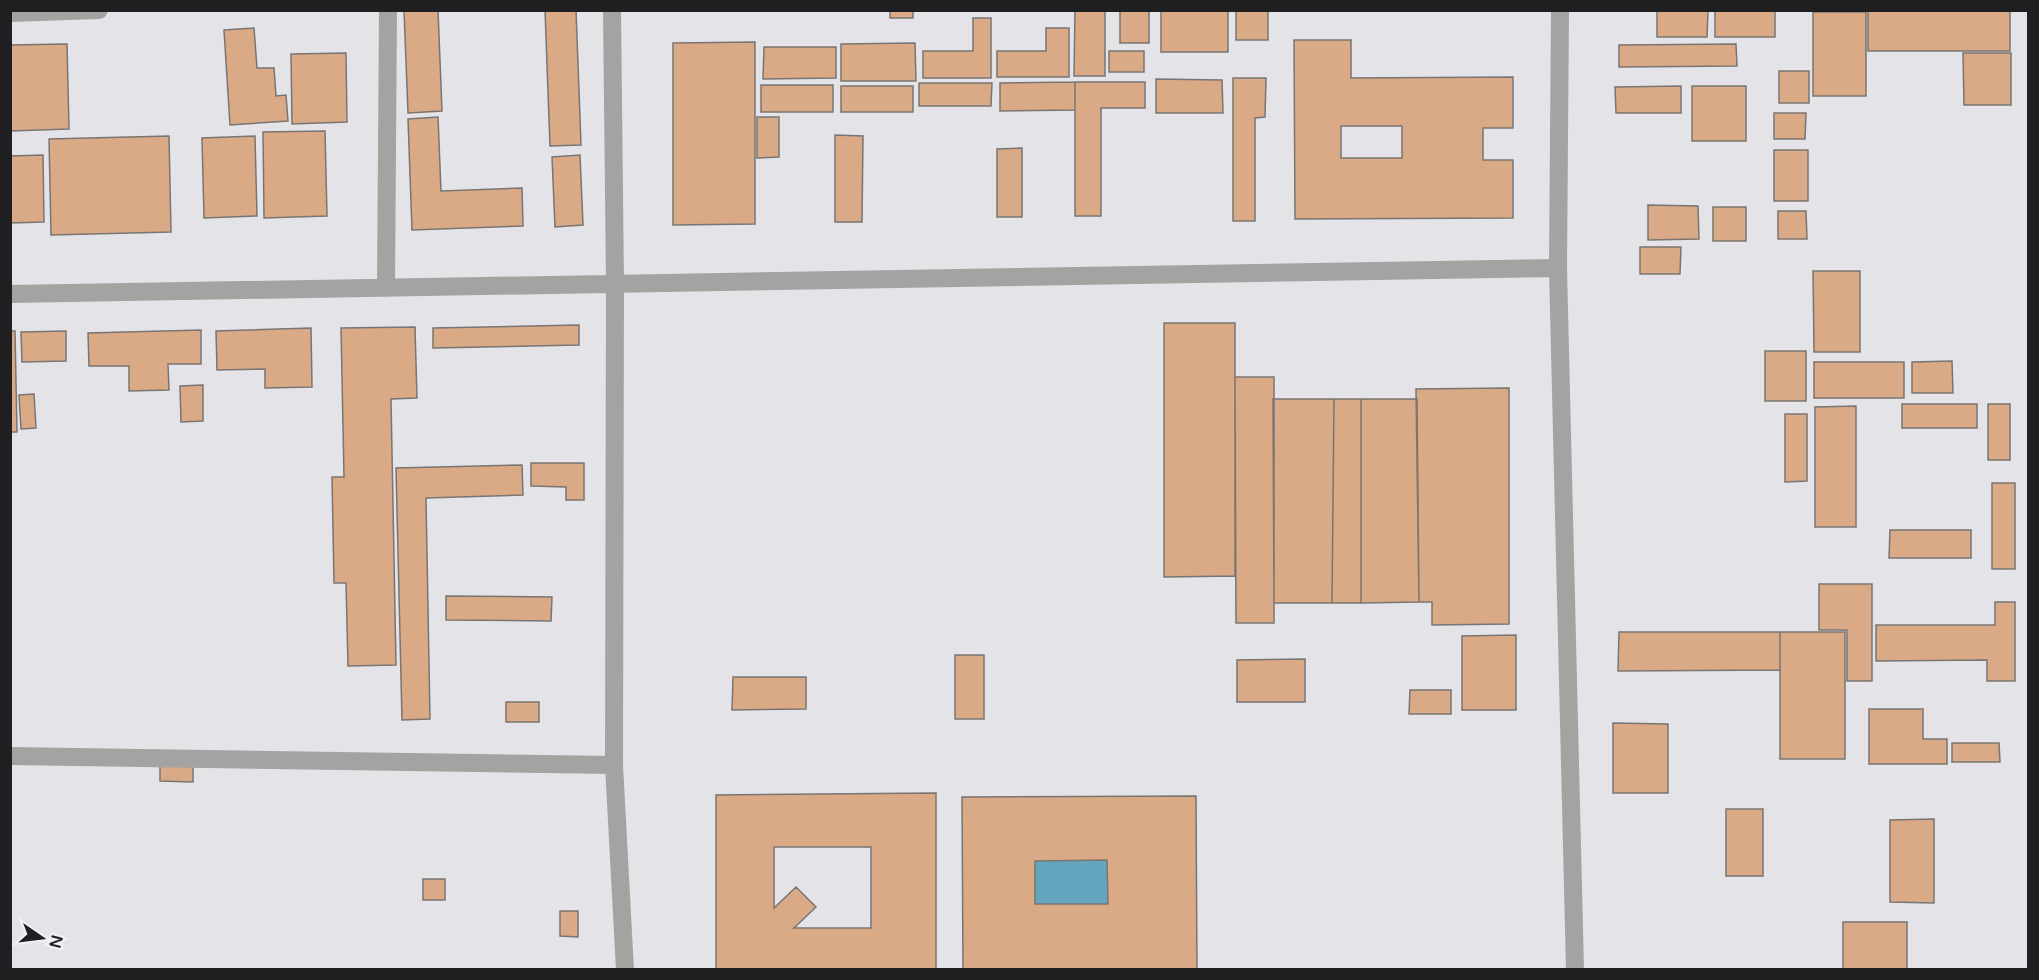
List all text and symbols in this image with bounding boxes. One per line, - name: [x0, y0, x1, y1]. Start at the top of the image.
- north arrow: [12, 908, 72, 968]
- text: N: [44, 933, 67, 950]

